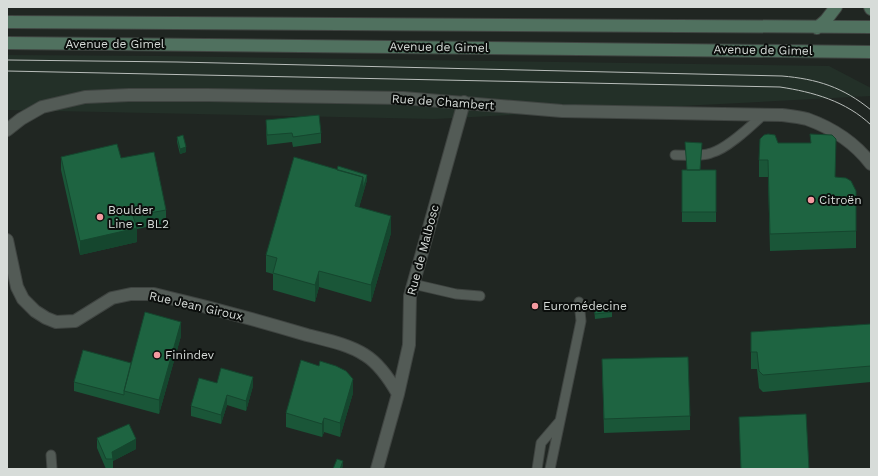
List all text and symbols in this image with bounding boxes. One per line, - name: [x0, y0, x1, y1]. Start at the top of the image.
- street label: Avenue de Gimel: [66, 37, 165, 51]
- street label: Avenue de Gimel: [389, 39, 489, 55]
- street label: Avenue de Gimel: [713, 42, 813, 58]
- street label: Rue de Chambert: [391, 91, 495, 113]
- place label: Citroën: [819, 193, 862, 207]
- marker: Citroën: [806, 195, 816, 205]
- place label: Boulder Line - BL2: [108, 203, 169, 231]
- street label: Rue de Malbosc: [404, 203, 442, 297]
- marker: Boulder Line - BL2: [95, 212, 105, 222]
- street label: Rue Jean Giroux: [148, 288, 244, 324]
- place label: Euromédecine: [543, 299, 627, 313]
- marker: Euromédecine: [530, 301, 540, 311]
- place label: Finindev: [165, 348, 215, 362]
- marker: Finindev: [152, 350, 162, 360]

